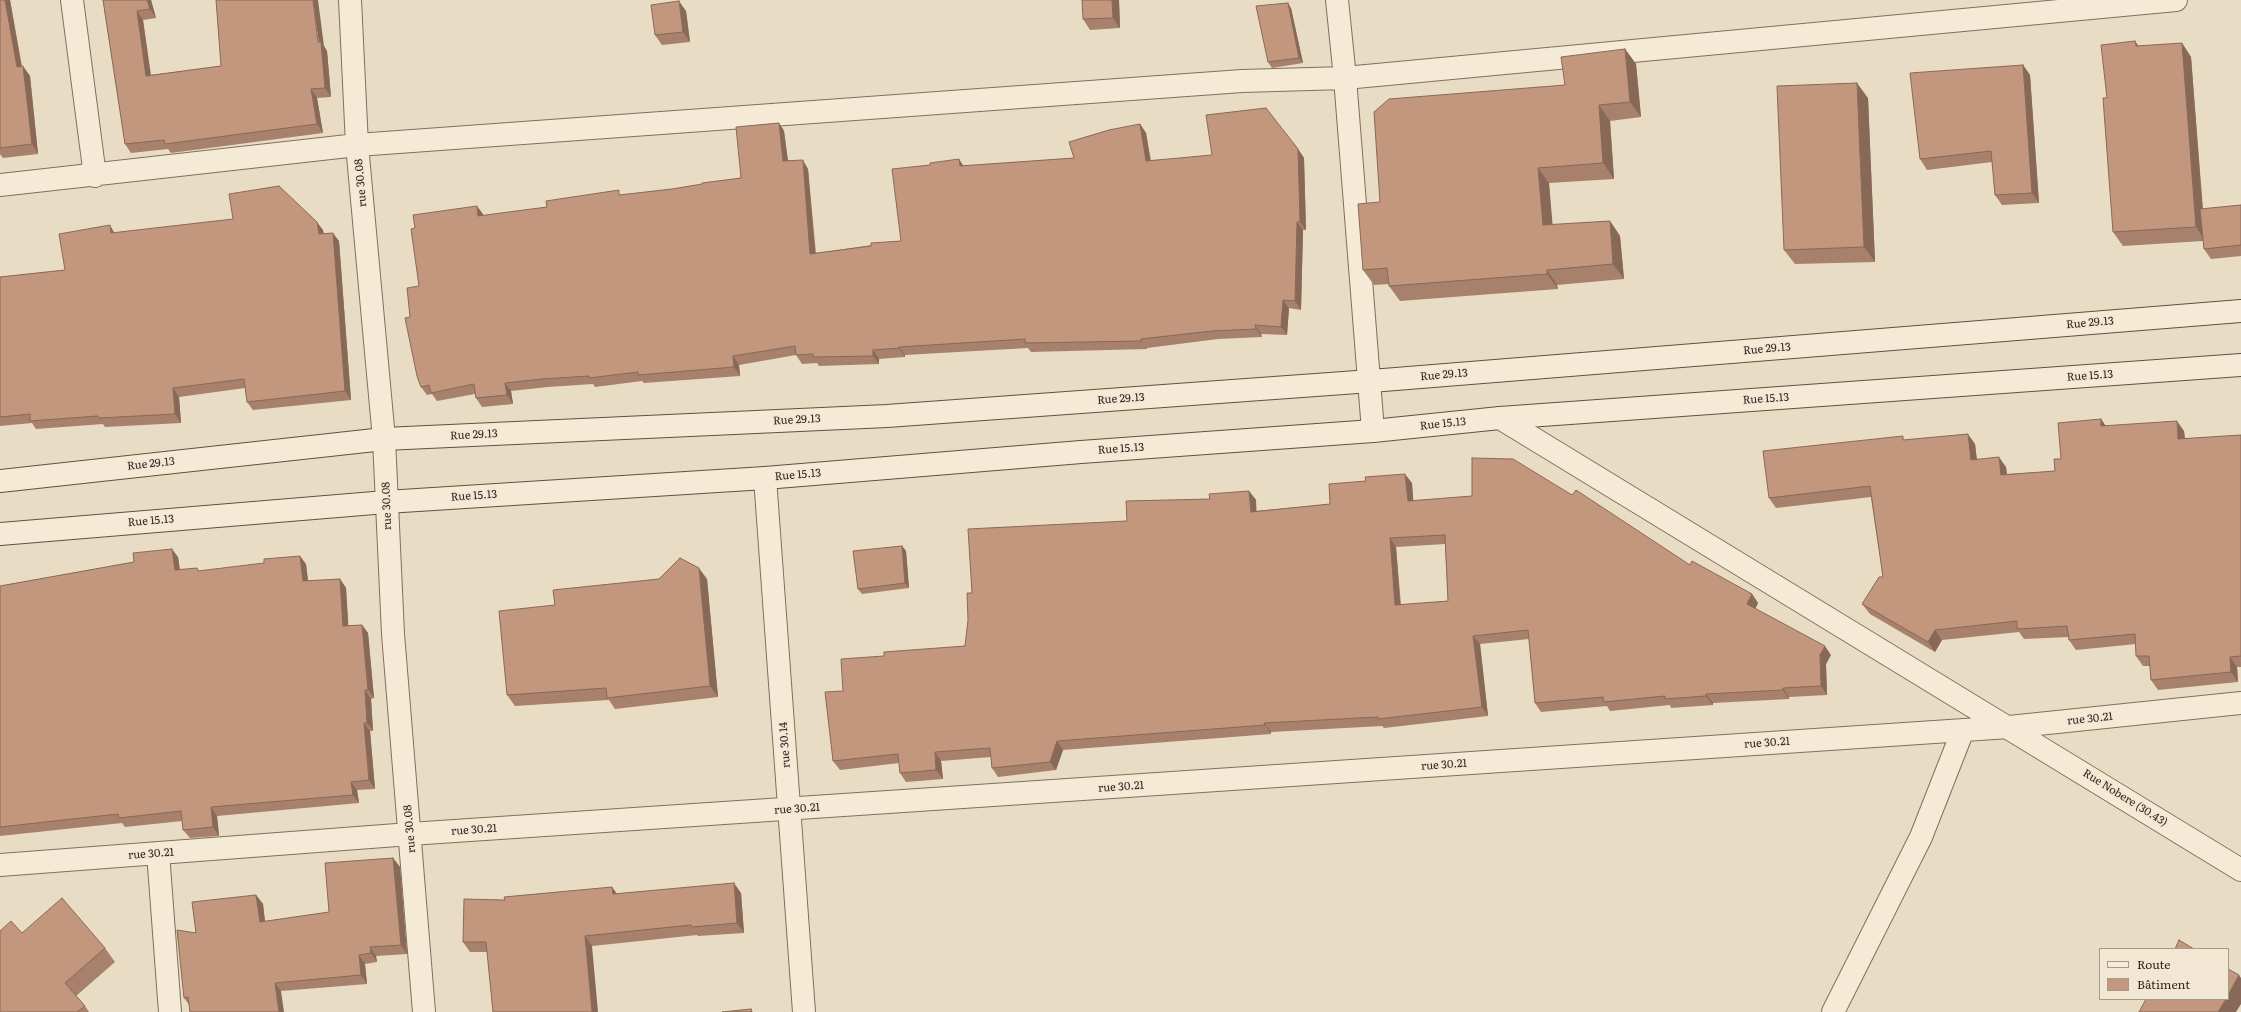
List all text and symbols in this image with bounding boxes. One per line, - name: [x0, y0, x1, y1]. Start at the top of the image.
- street label: rue 30.08: [352, 158, 370, 208]
- street label: Rue 29.13: [2066, 314, 2114, 332]
- street label: Rue 29.13: [1743, 340, 1791, 358]
- street label: Rue 29.13: [1420, 366, 1468, 384]
- street label: Rue 15.13: [2066, 368, 2114, 384]
- street label: Rue 29.13: [1097, 391, 1145, 407]
- street label: Rue 15.13: [1742, 391, 1790, 407]
- street label: Rue 29.13: [773, 412, 821, 428]
- street label: Rue 15.13: [1419, 415, 1467, 433]
- street label: Rue 29.13: [450, 427, 498, 443]
- street label: Rue 15.13: [1097, 441, 1145, 457]
- street label: Rue 29.13: [127, 455, 175, 473]
- street label: Rue 15.13: [774, 466, 822, 484]
- street label: rue 30.08: [380, 482, 394, 530]
- street label: Rue 15.13: [450, 488, 498, 504]
- street label: Rue 15.13: [127, 512, 175, 530]
- street label: rue 30.21: [2066, 710, 2114, 728]
- street label: rue 30.14: [777, 722, 793, 768]
- street label: rue 30.21: [1744, 735, 1790, 751]
- street label: rue 30.21: [1421, 757, 1467, 773]
- street label: Rue Nobere (30.43): [2080, 767, 2170, 829]
- street label: rue 30.21: [1098, 779, 1144, 795]
- street label: rue 30.21: [774, 801, 820, 817]
- street label: rue 30.08: [401, 804, 419, 854]
- street label: rue 30.21: [451, 822, 497, 838]
- street label: rue 30.21: [128, 846, 174, 862]
- legend: [2099, 948, 2229, 1000]
- text: Route: [2137, 955, 2171, 973]
- text: Bâtiment: [2137, 975, 2190, 993]

